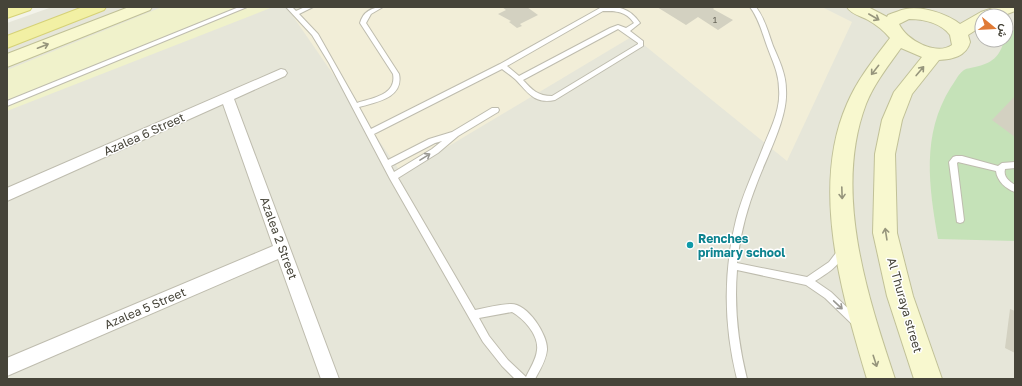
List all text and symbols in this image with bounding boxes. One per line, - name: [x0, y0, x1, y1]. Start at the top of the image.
- north arrow: [974, 8, 1014, 48]
- house number: 1: [713, 14, 718, 25]
- one-way arrow: [868, 14, 880, 22]
- text: ش: [995, 23, 1012, 40]
- one-way arrow: [37, 42, 49, 50]
- one-way arrow: [871, 64, 879, 75]
- one-way arrow: [916, 66, 924, 77]
- street label: Azalea 6 Street: [101, 109, 187, 159]
- one-way arrow: [419, 152, 431, 160]
- one-way arrow: [839, 186, 846, 199]
- street label: Azalea 2 Street: [257, 195, 301, 282]
- one-way arrow: [882, 228, 890, 241]
- place label: Renches primary school: [698, 231, 785, 260]
- marker: Renches primary school: [685, 240, 695, 250]
- street label: Al Thuraya street: [884, 256, 926, 355]
- street label: Azalea 5 Street: [102, 284, 188, 332]
- one-way arrow: [833, 300, 843, 310]
- one-way arrow: [872, 355, 880, 367]

